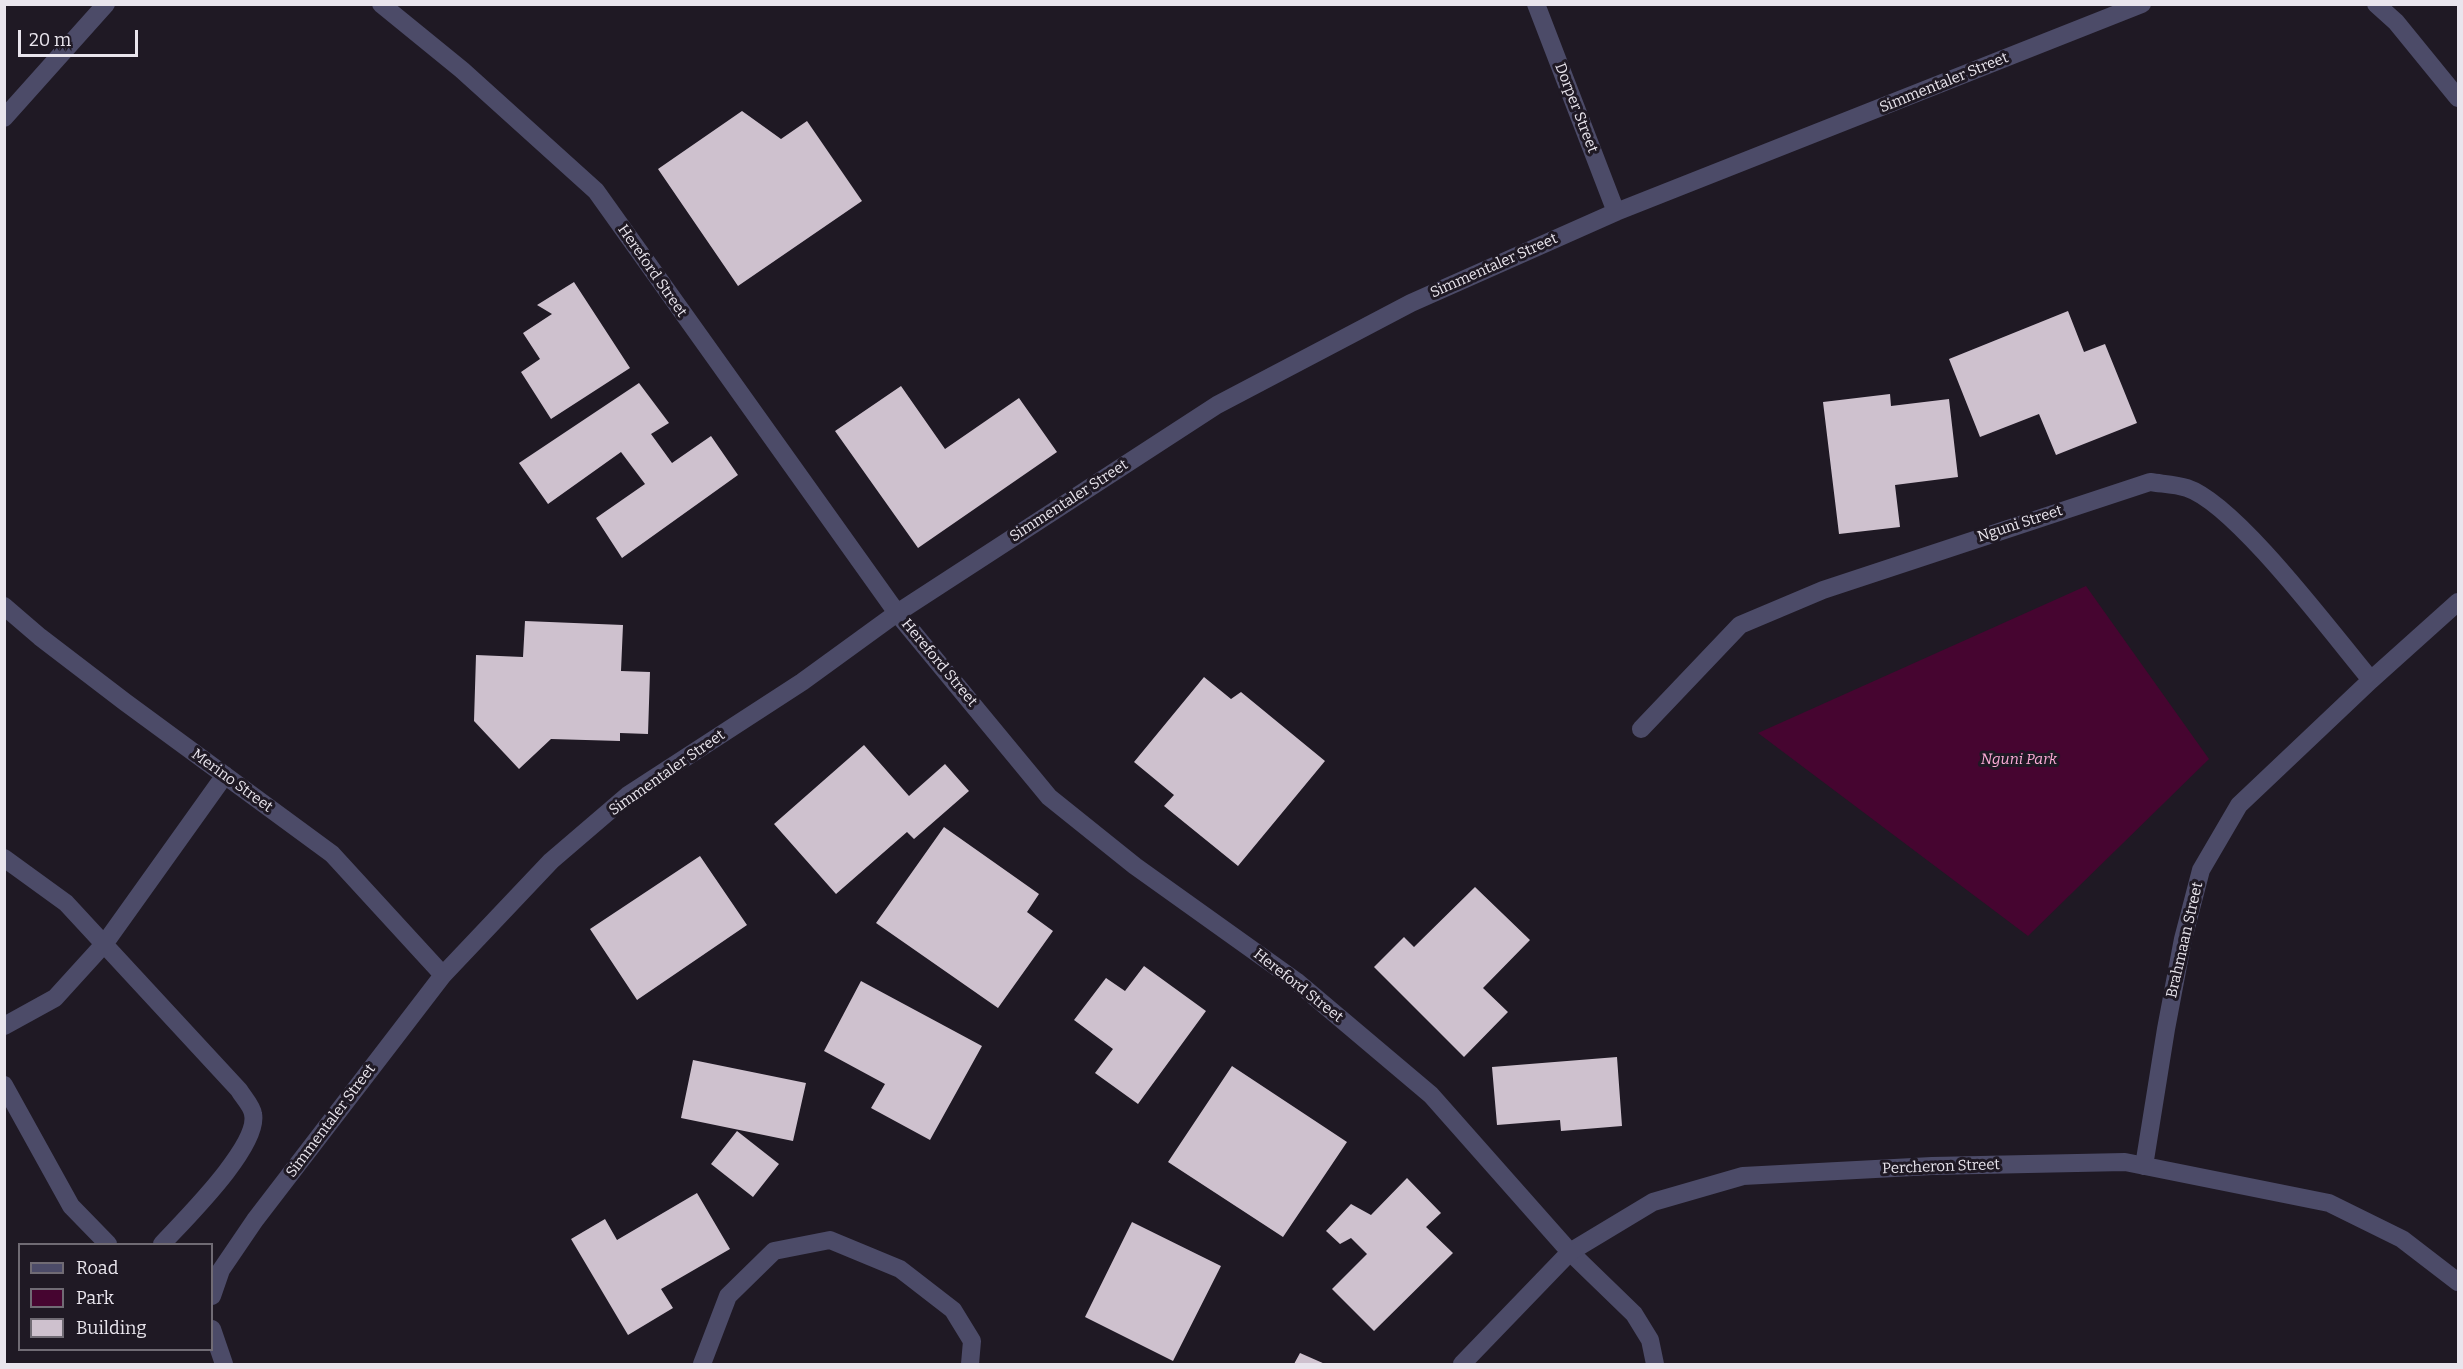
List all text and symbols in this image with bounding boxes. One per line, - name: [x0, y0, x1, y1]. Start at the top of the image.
- scale bar: [21, 18, 141, 56]
- text: 20 m: [29, 29, 71, 51]
- street label: Simmentaler Street: [1877, 49, 2011, 117]
- street label: Dorper Street: [1551, 60, 1601, 156]
- street label: Hereford Street: [613, 221, 691, 321]
- street label: Simmentaler Street: [1428, 230, 1560, 302]
- street label: Simmentaler Street: [1007, 456, 1131, 546]
- street label: Nguni Street: [1975, 502, 2065, 546]
- street label: Hereford Street: [897, 616, 981, 710]
- street label: Simmentaler Street: [606, 726, 728, 820]
- street label: Merino Street: [188, 746, 276, 816]
- park label: Nguni Park: [1981, 751, 2057, 769]
- street label: Brahmaan Street: [2163, 880, 2207, 1000]
- street label: Hereford Street: [1250, 945, 1346, 1027]
- street label: Simmentaler Street: [282, 1061, 380, 1181]
- street label: Percheron Street: [1882, 1156, 2000, 1178]
- legend: [18, 1243, 213, 1351]
- text: Road: [76, 1257, 118, 1279]
- text: Park: [76, 1287, 114, 1309]
- text: Building: [76, 1317, 147, 1339]

